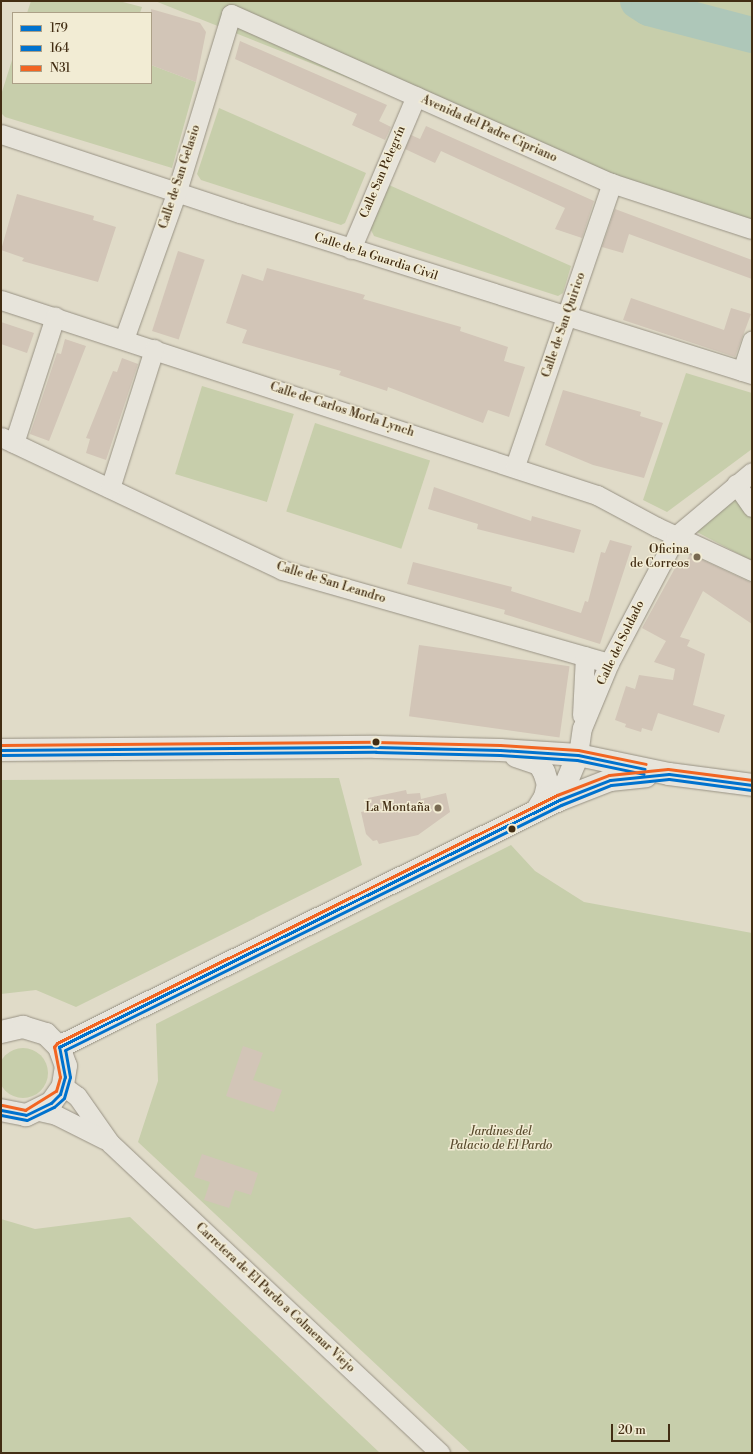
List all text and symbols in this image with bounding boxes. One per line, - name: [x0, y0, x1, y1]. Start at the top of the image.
- legend: [12, 12, 152, 84]
- text: 179: [50, 21, 68, 36]
- text: 164: [50, 41, 69, 56]
- text: N31: [50, 61, 70, 76]
- street label: Avenida del Padre Cipriano: [419, 92, 559, 166]
- street label: Calle de San Gelasio: [156, 123, 204, 231]
- street label: Calle San Pelegrín: [357, 124, 409, 220]
- street label: Calle de la Guardia Civil: [312, 230, 440, 284]
- street label: Calle de San Quirico: [539, 271, 589, 379]
- street label: Calle de Carlos Morla Lynch: [268, 380, 416, 440]
- place label: Oficina de Correos: [630, 543, 689, 571]
- marker: Oficina de Correos: [692, 552, 702, 562]
- street label: Calle de San Leandro: [275, 559, 387, 607]
- street label: Calle del Soldado: [594, 598, 648, 688]
- unlabelled marker: [371, 737, 381, 747]
- place label: La Montaña: [365, 801, 430, 815]
- marker: La Montaña: [433, 803, 443, 813]
- unlabelled marker: [507, 824, 517, 834]
- park label: Jardines del Palacio de El Pardo: [450, 1125, 552, 1153]
- street label: Carretera de El Pardo a Colmenar Viejo: [192, 1220, 358, 1376]
- scale bar: [613, 1416, 672, 1442]
- text: 20 m: [618, 1423, 646, 1438]

